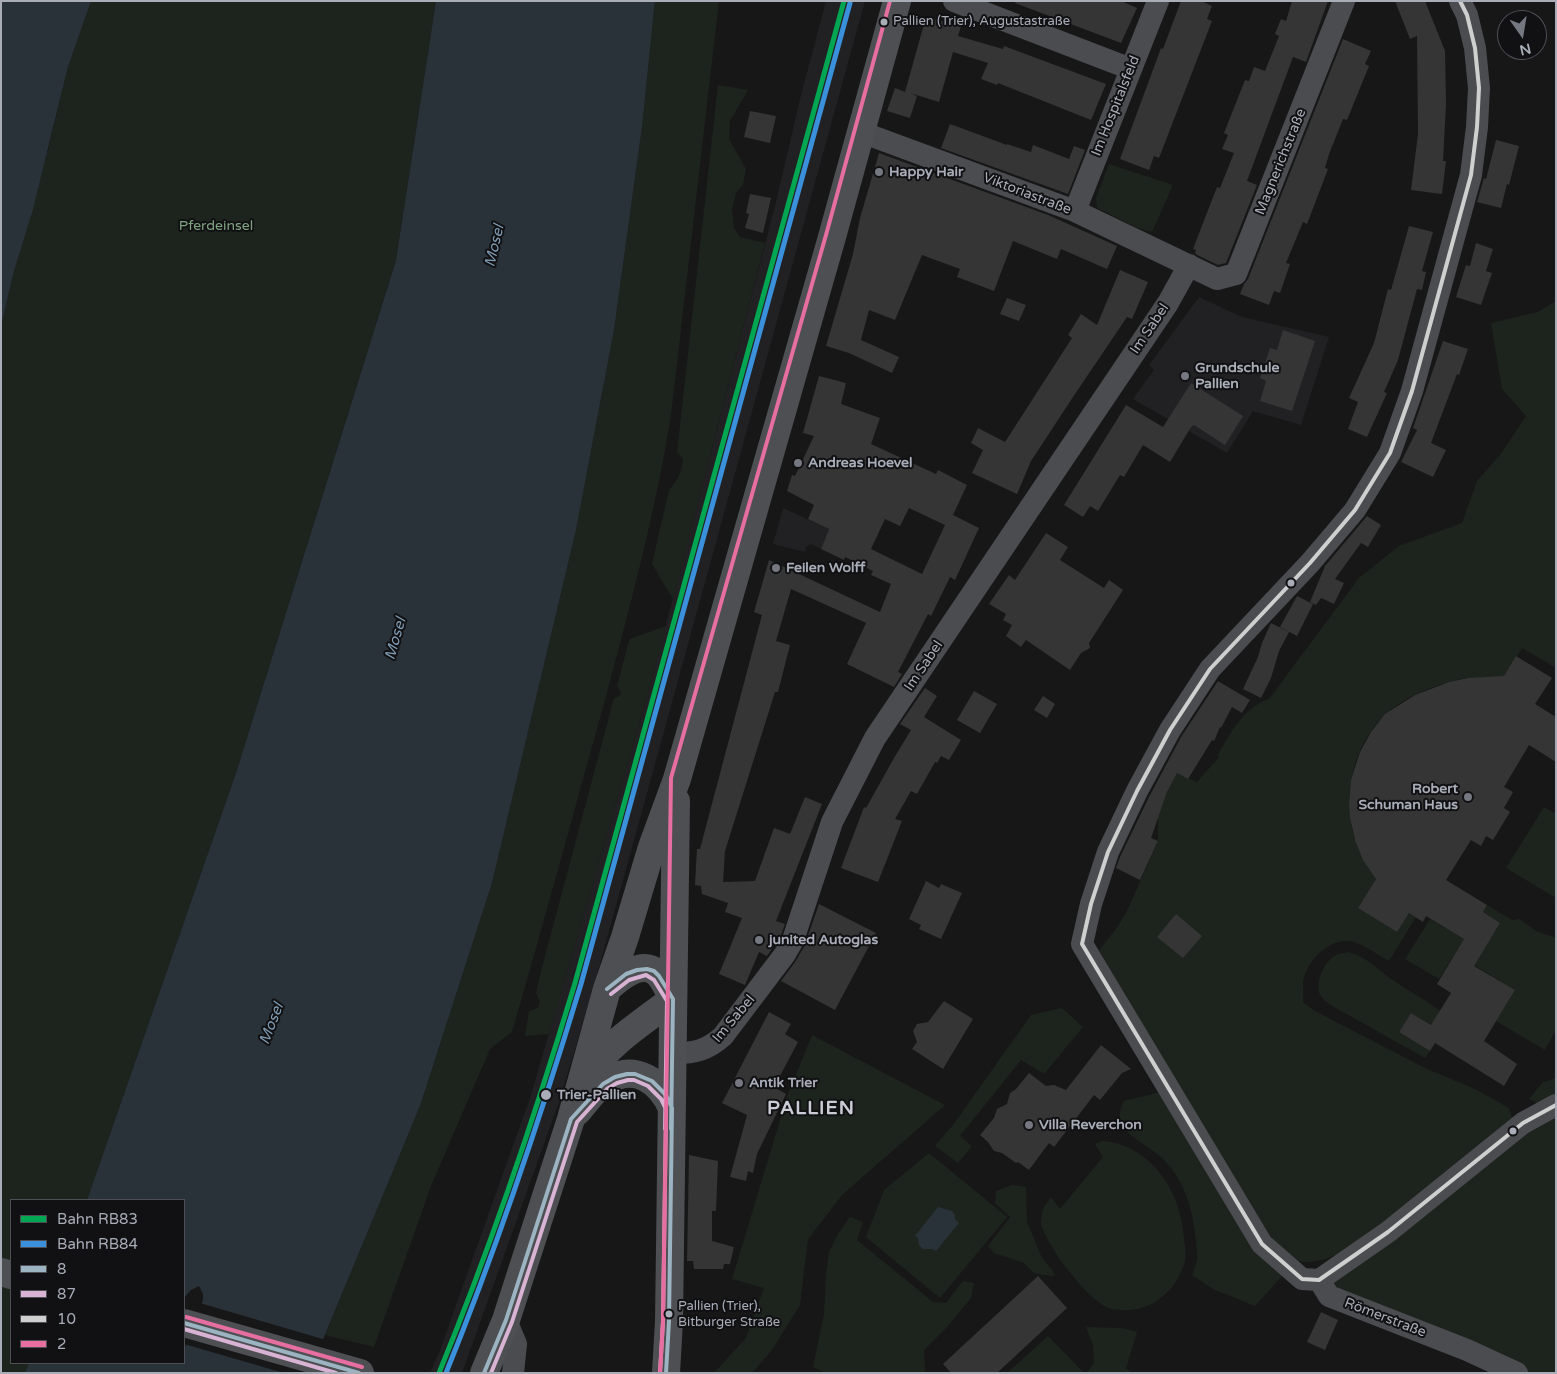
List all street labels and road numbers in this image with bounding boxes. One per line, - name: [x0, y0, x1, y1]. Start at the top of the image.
- street label: Im Hospitalsfeld: [1088, 53, 1144, 159]
- street label: Magnerichstraße: [1252, 106, 1310, 218]
- street label: Viktoriastraße: [981, 170, 1073, 218]
- street label: Im Sabel: [1127, 301, 1173, 357]
- street label: Im Sabel: [901, 638, 947, 694]
- street label: Im Sabel: [709, 992, 759, 1046]
- street label: Römerstraße: [1342, 1295, 1428, 1341]

